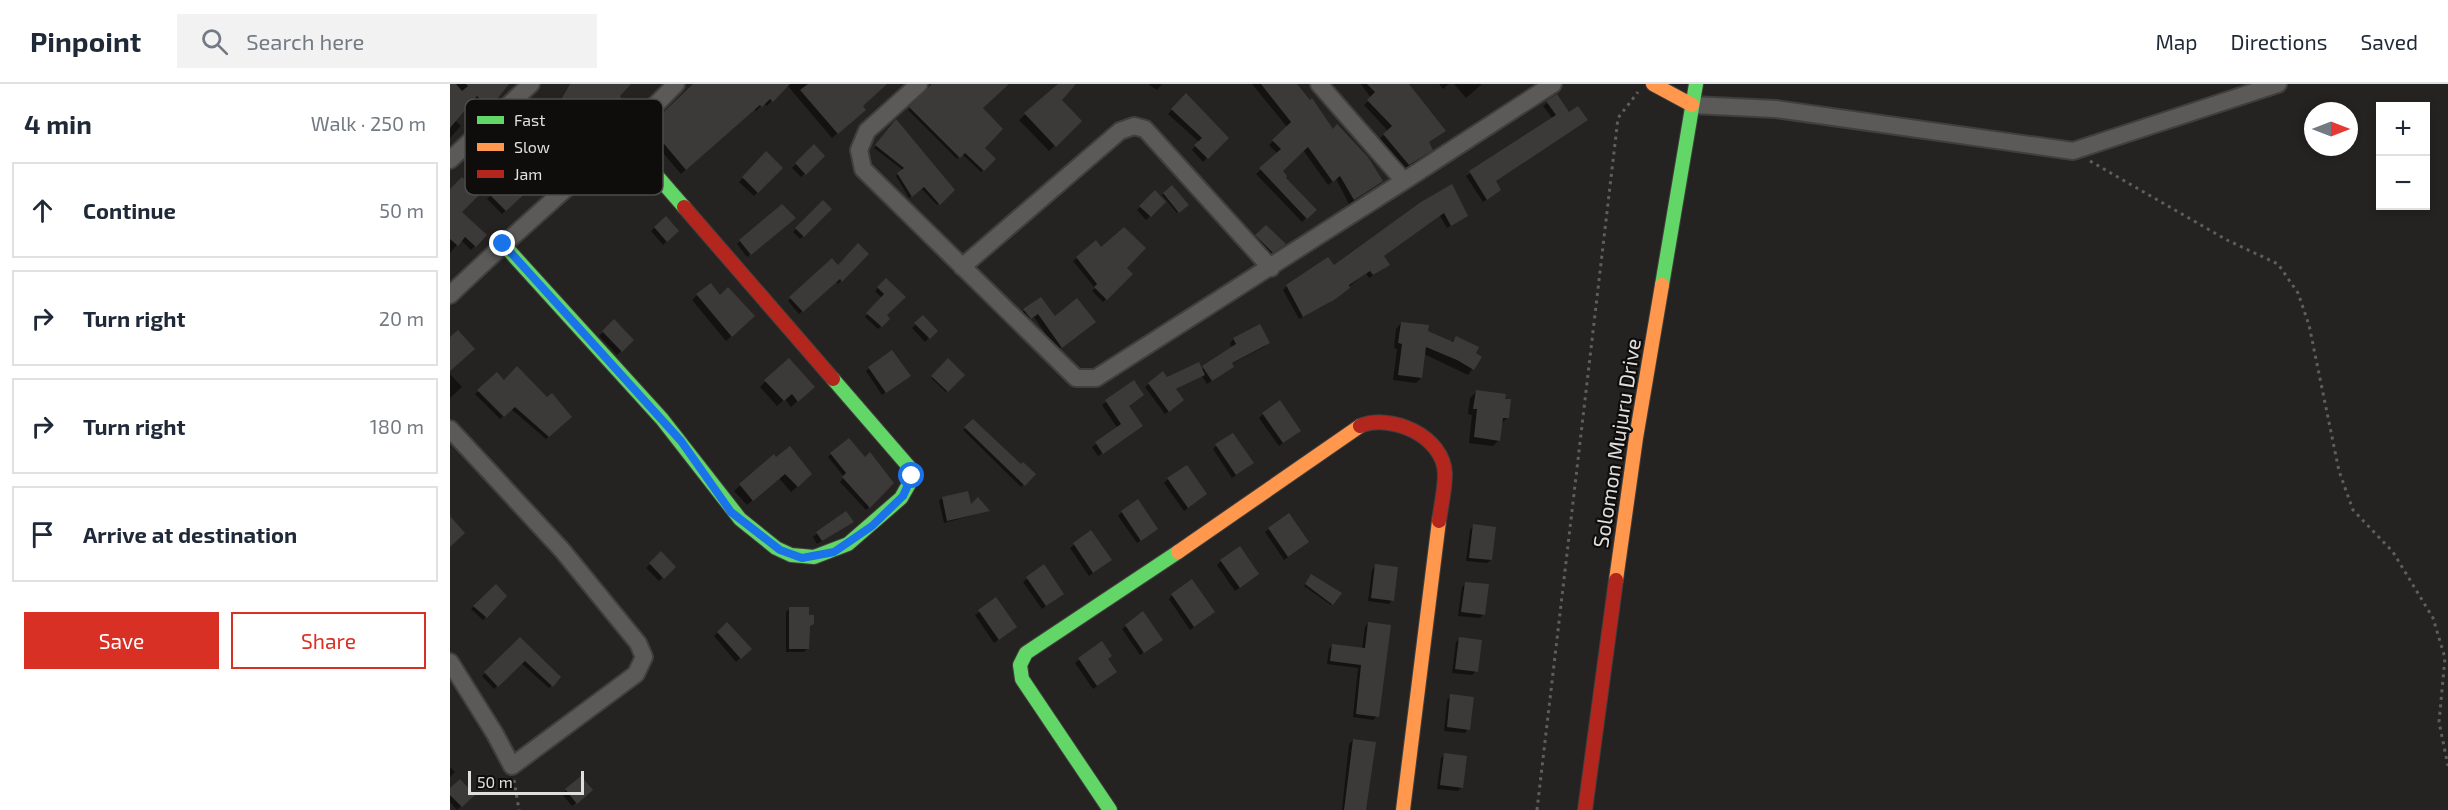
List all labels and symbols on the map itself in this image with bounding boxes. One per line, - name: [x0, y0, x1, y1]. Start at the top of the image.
- legend: [465, 99, 663, 195]
- north arrow: [2304, 102, 2358, 156]
- text: Fast: [514, 110, 545, 129]
- text: Slow: [514, 137, 550, 156]
- text: Jam: [514, 164, 542, 183]
- route end: [489, 230, 515, 256]
- street label: Solomon Mujuru Drive: [1587, 337, 1646, 550]
- route start: [898, 462, 924, 488]
- scale bar: [468, 768, 584, 796]

